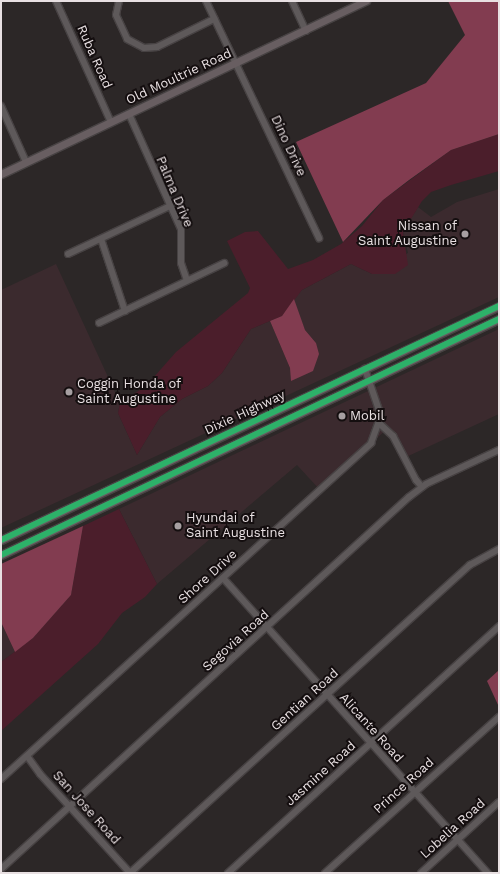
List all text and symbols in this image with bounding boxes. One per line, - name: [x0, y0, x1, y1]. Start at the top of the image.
- street label: Ruba Road: [73, 23, 115, 91]
- street label: Old Moultrie Road: [124, 46, 234, 108]
- street label: Dino Drive: [267, 113, 309, 179]
- street label: Palma Drive: [152, 154, 196, 230]
- place label: Nissan of Saint Augustine: [357, 219, 457, 250]
- marker: Nissan of Saint Augustine: [460, 229, 470, 239]
- place label: Coggin Honda of Saint Augustine: [77, 377, 182, 408]
- marker: Coggin Honda of Saint Augustine: [64, 387, 74, 397]
- street label: Dixie Highway: [202, 387, 288, 439]
- place label: Mobil: [350, 408, 384, 424]
- marker: Mobil: [337, 411, 347, 421]
- place label: Hyundai of Saint Augustine: [186, 511, 286, 542]
- marker: Hyundai of Saint Augustine: [173, 521, 183, 531]
- street label: Shore Drive: [175, 547, 241, 607]
- street label: Segovia Road: [199, 607, 273, 675]
- street label: Gentian Road: [268, 666, 342, 734]
- street label: Alicante Road: [336, 690, 406, 766]
- street label: Jasmine Road: [283, 738, 359, 810]
- street label: Prince Road: [371, 755, 437, 817]
- street label: San Jose Road: [49, 768, 123, 848]
- street label: Lobelia Road: [417, 796, 489, 862]

